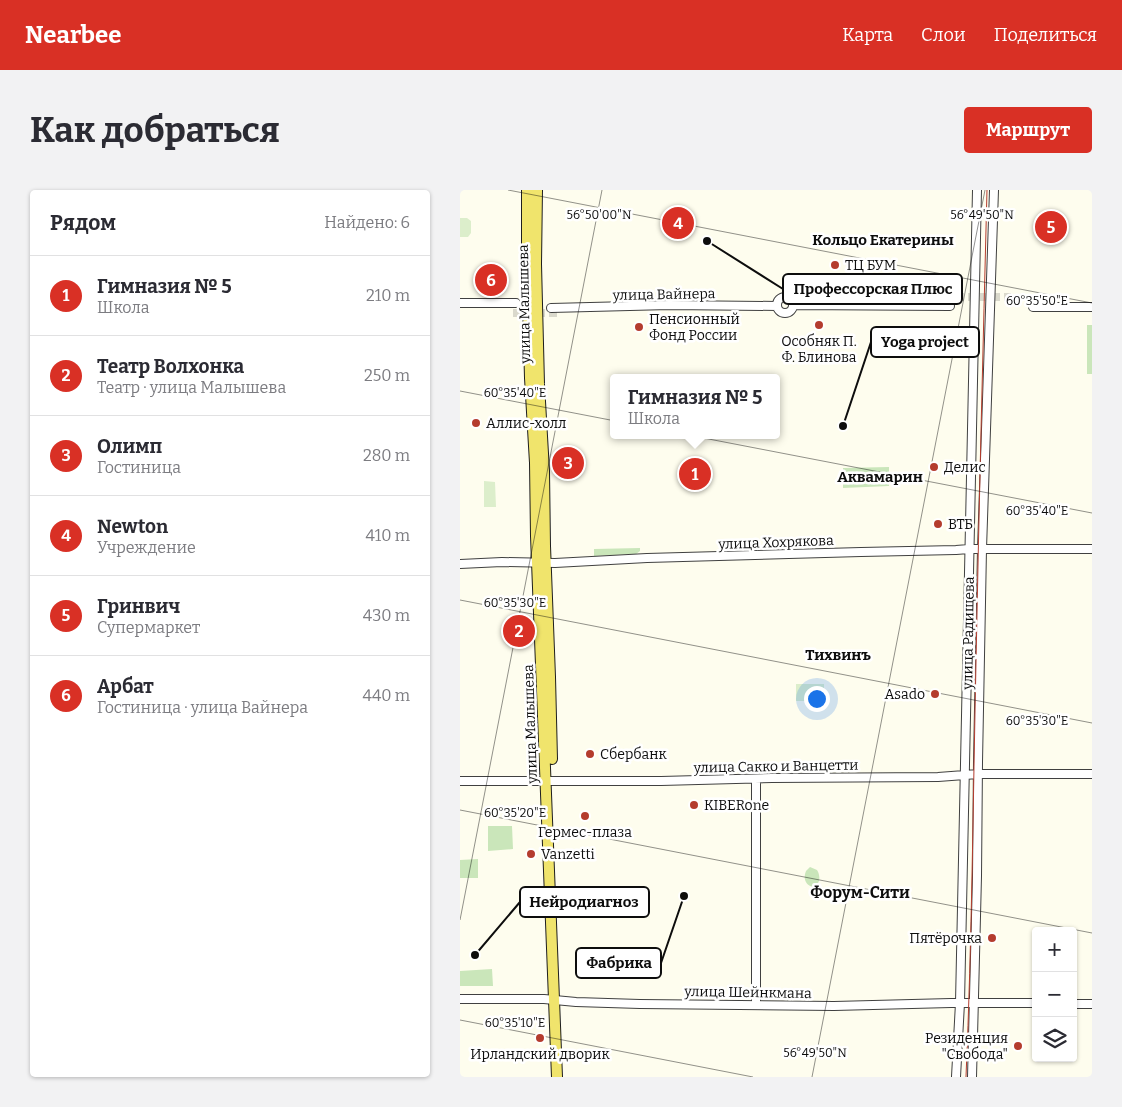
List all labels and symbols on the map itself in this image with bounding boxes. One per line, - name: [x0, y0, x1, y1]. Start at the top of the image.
- pin: 4: [662, 204, 694, 242]
- text: 56°50'00"N: [567, 208, 632, 222]
- text: 56°49'50"N: [950, 208, 1014, 222]
- pin: 5: [1035, 208, 1067, 246]
- district label: Кольцо Екатерины: [812, 231, 954, 249]
- street label: улица Малышева: [515, 244, 534, 365]
- place label: ТЦ БУМ: [845, 257, 896, 274]
- marker: ТЦ БУМ: [829, 259, 841, 271]
- pin: 6: [475, 261, 507, 299]
- callout: Профессорская Плюс: [783, 274, 962, 304]
- text: Профессорская Плюс: [793, 280, 953, 298]
- street label: улица Вайнера: [612, 285, 716, 304]
- text: 60°35'50"E: [1006, 294, 1068, 308]
- place label: Пенсионный Фонд России: [649, 311, 740, 344]
- marker: Особняк П. Ф. Блинова: [813, 319, 825, 331]
- marker: Пенсионный Фонд России: [633, 321, 645, 333]
- callout: Yoga projeсt: [871, 327, 979, 357]
- place label: Особняк П. Ф. Блинова: [781, 333, 857, 366]
- text: Yoga projeсt: [881, 333, 969, 351]
- text: 60°35'40"E: [484, 386, 546, 400]
- place label: Аллис-холл: [486, 415, 566, 432]
- marker: Аллис-холл: [470, 417, 482, 429]
- pin: 3: [552, 444, 584, 482]
- pin: 1: [679, 455, 711, 493]
- place label: Делис: [944, 459, 986, 476]
- marker: Делис: [928, 461, 940, 473]
- district label: Аквамарин: [837, 468, 923, 486]
- text: 60°35'40"E: [1006, 504, 1068, 518]
- place label: ВТБ: [948, 516, 973, 533]
- marker: ВТБ: [932, 518, 944, 530]
- street label: улица Хохрякова: [717, 532, 834, 553]
- street label: улица Радищева: [959, 576, 978, 691]
- text: 60°35'30"E: [484, 596, 546, 610]
- pin: 2: [503, 612, 535, 650]
- district label: Тихвинъ: [805, 646, 871, 664]
- street label: улица Малышева: [520, 664, 541, 785]
- your location: [804, 686, 830, 712]
- place label: Asado: [885, 686, 925, 703]
- marker: Asado: [929, 688, 941, 700]
- text: 60°35'30"E: [1006, 714, 1068, 728]
- place label: Сбербанк: [600, 746, 667, 763]
- marker: Сбербанк: [584, 748, 596, 760]
- street label: улица Сакко и Ванцетти: [692, 757, 859, 776]
- place label: KIBERone: [704, 797, 769, 814]
- marker: KIBERone: [688, 799, 700, 811]
- text: 60°35'20"E: [484, 806, 546, 820]
- marker: Гермес-плаза: [579, 810, 591, 822]
- place label: Гермес-плаза: [538, 824, 632, 841]
- place label: Vanzetti: [541, 846, 595, 863]
- marker: Vanzetti: [525, 848, 537, 860]
- district label: Форум-Сити: [810, 883, 910, 902]
- callout: Нейродиагноз: [520, 887, 649, 917]
- text: Нейродиагноз: [529, 893, 639, 911]
- place label: Пятёрочка: [909, 930, 982, 947]
- marker: Пятёрочка: [986, 932, 998, 944]
- callout: Фабрика: [576, 948, 661, 978]
- text: Фабрика: [586, 954, 652, 972]
- street label: улица Шейнкмана: [683, 983, 812, 1002]
- text: 60°35'10"E: [485, 1016, 545, 1030]
- place label: Резиденция "Свобода": [925, 1030, 1008, 1063]
- marker: Ирландский дворик: [534, 1032, 546, 1044]
- marker: Резиденция "Свобода": [1012, 1040, 1024, 1052]
- place label: Ирландский дворик: [470, 1046, 611, 1063]
- text: 56°49'50"N: [783, 1046, 847, 1060]

